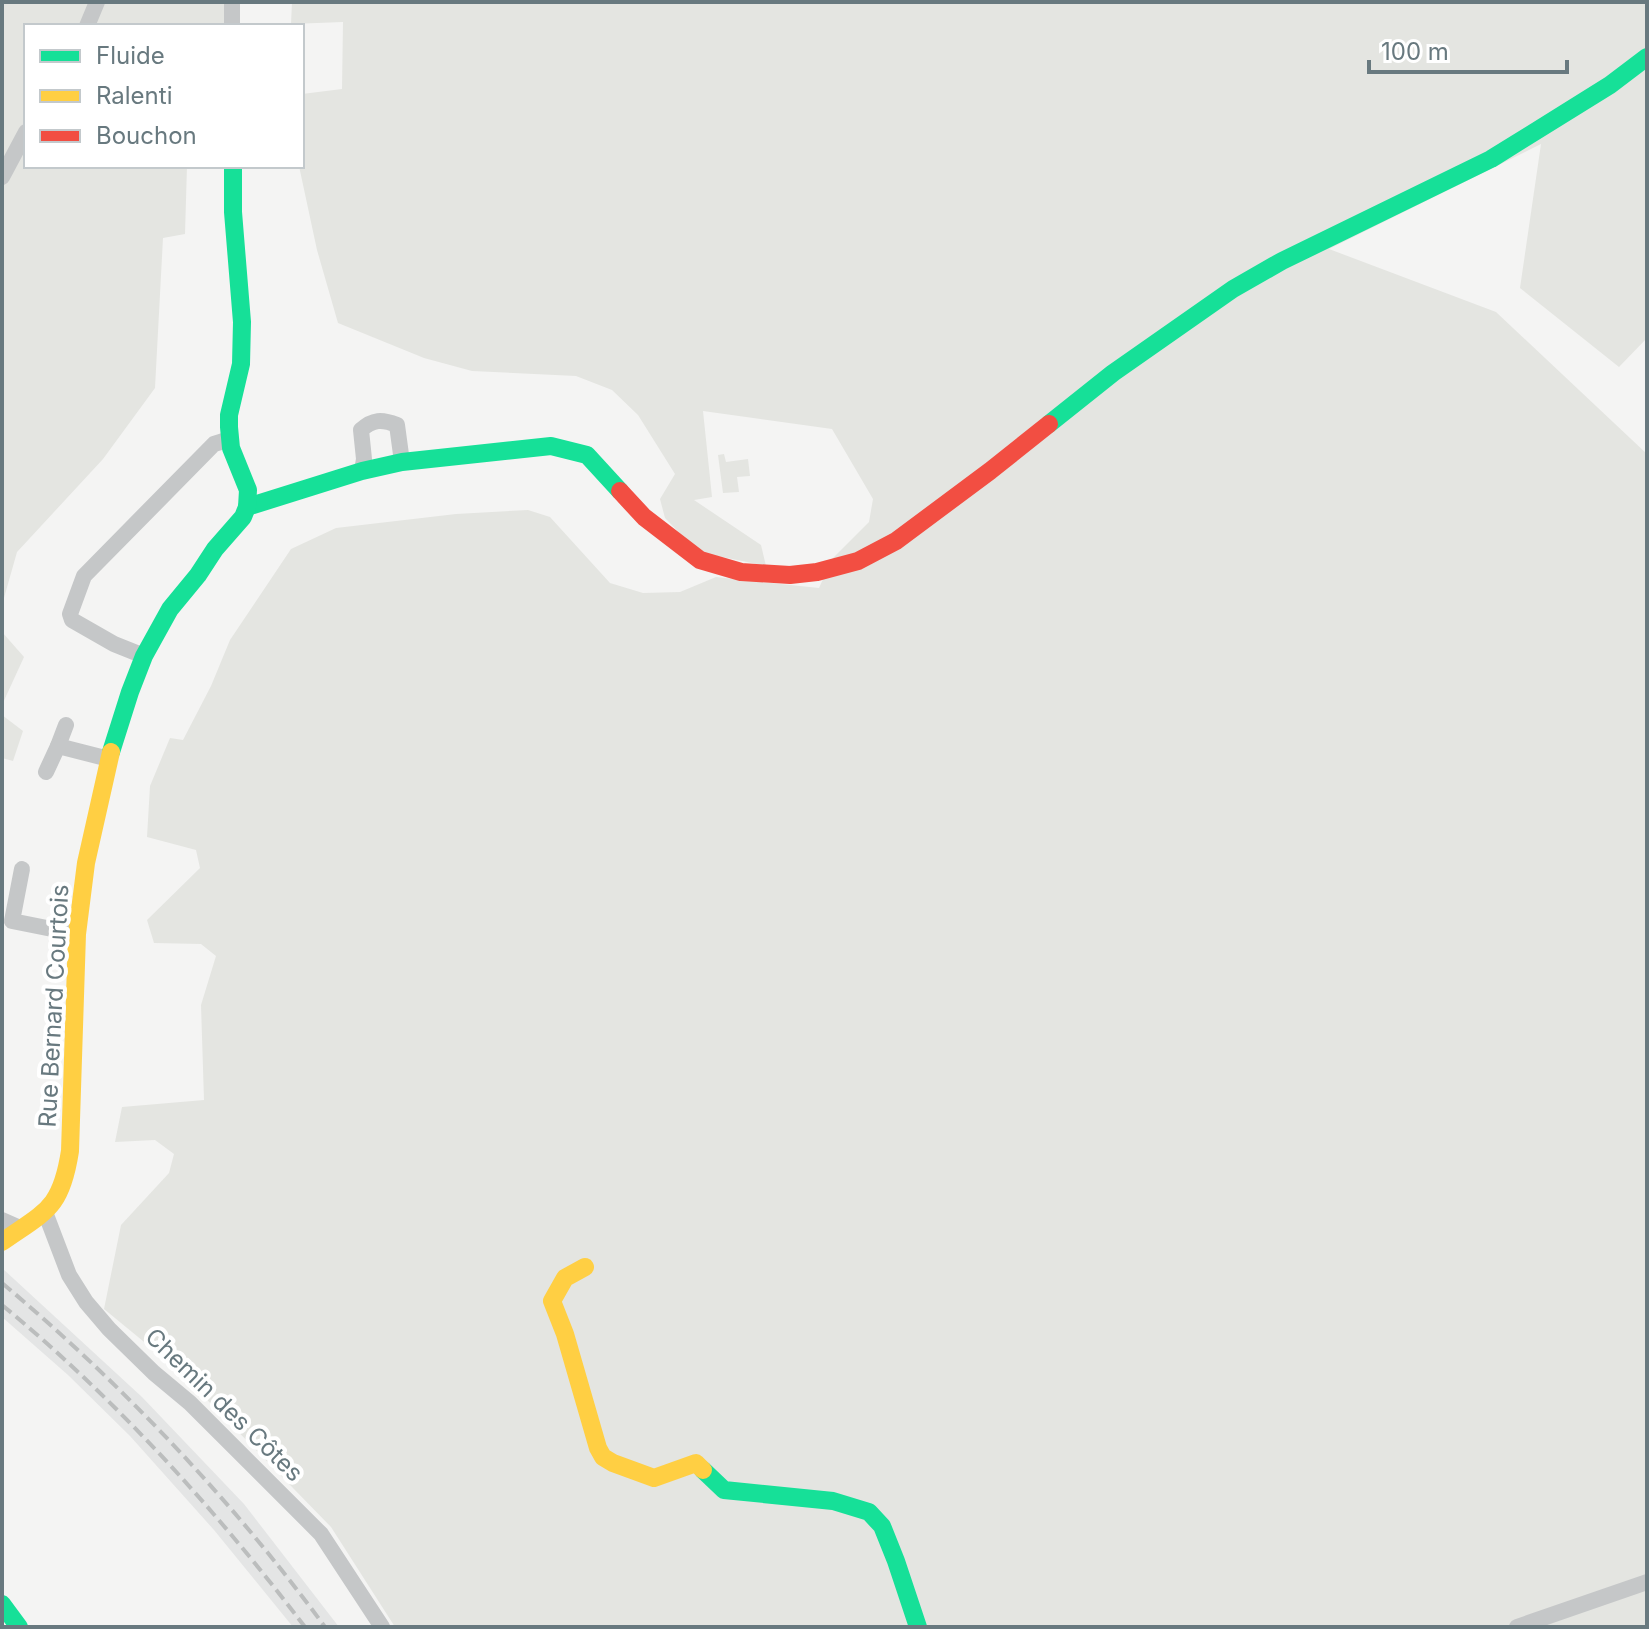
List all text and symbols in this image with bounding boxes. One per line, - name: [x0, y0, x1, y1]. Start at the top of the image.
- legend: [24, 24, 304, 168]
- scale bar: [1369, 24, 1567, 74]
- text: 100 m: [1381, 37, 1449, 66]
- text: Fluide: [96, 41, 165, 70]
- text: Ralenti: [96, 81, 172, 110]
- text: Bouchon: [96, 121, 197, 150]
- street label: Rue Bernard Courtois: [33, 884, 74, 1128]
- street label: Chemin des Côtes: [140, 1322, 309, 1487]

